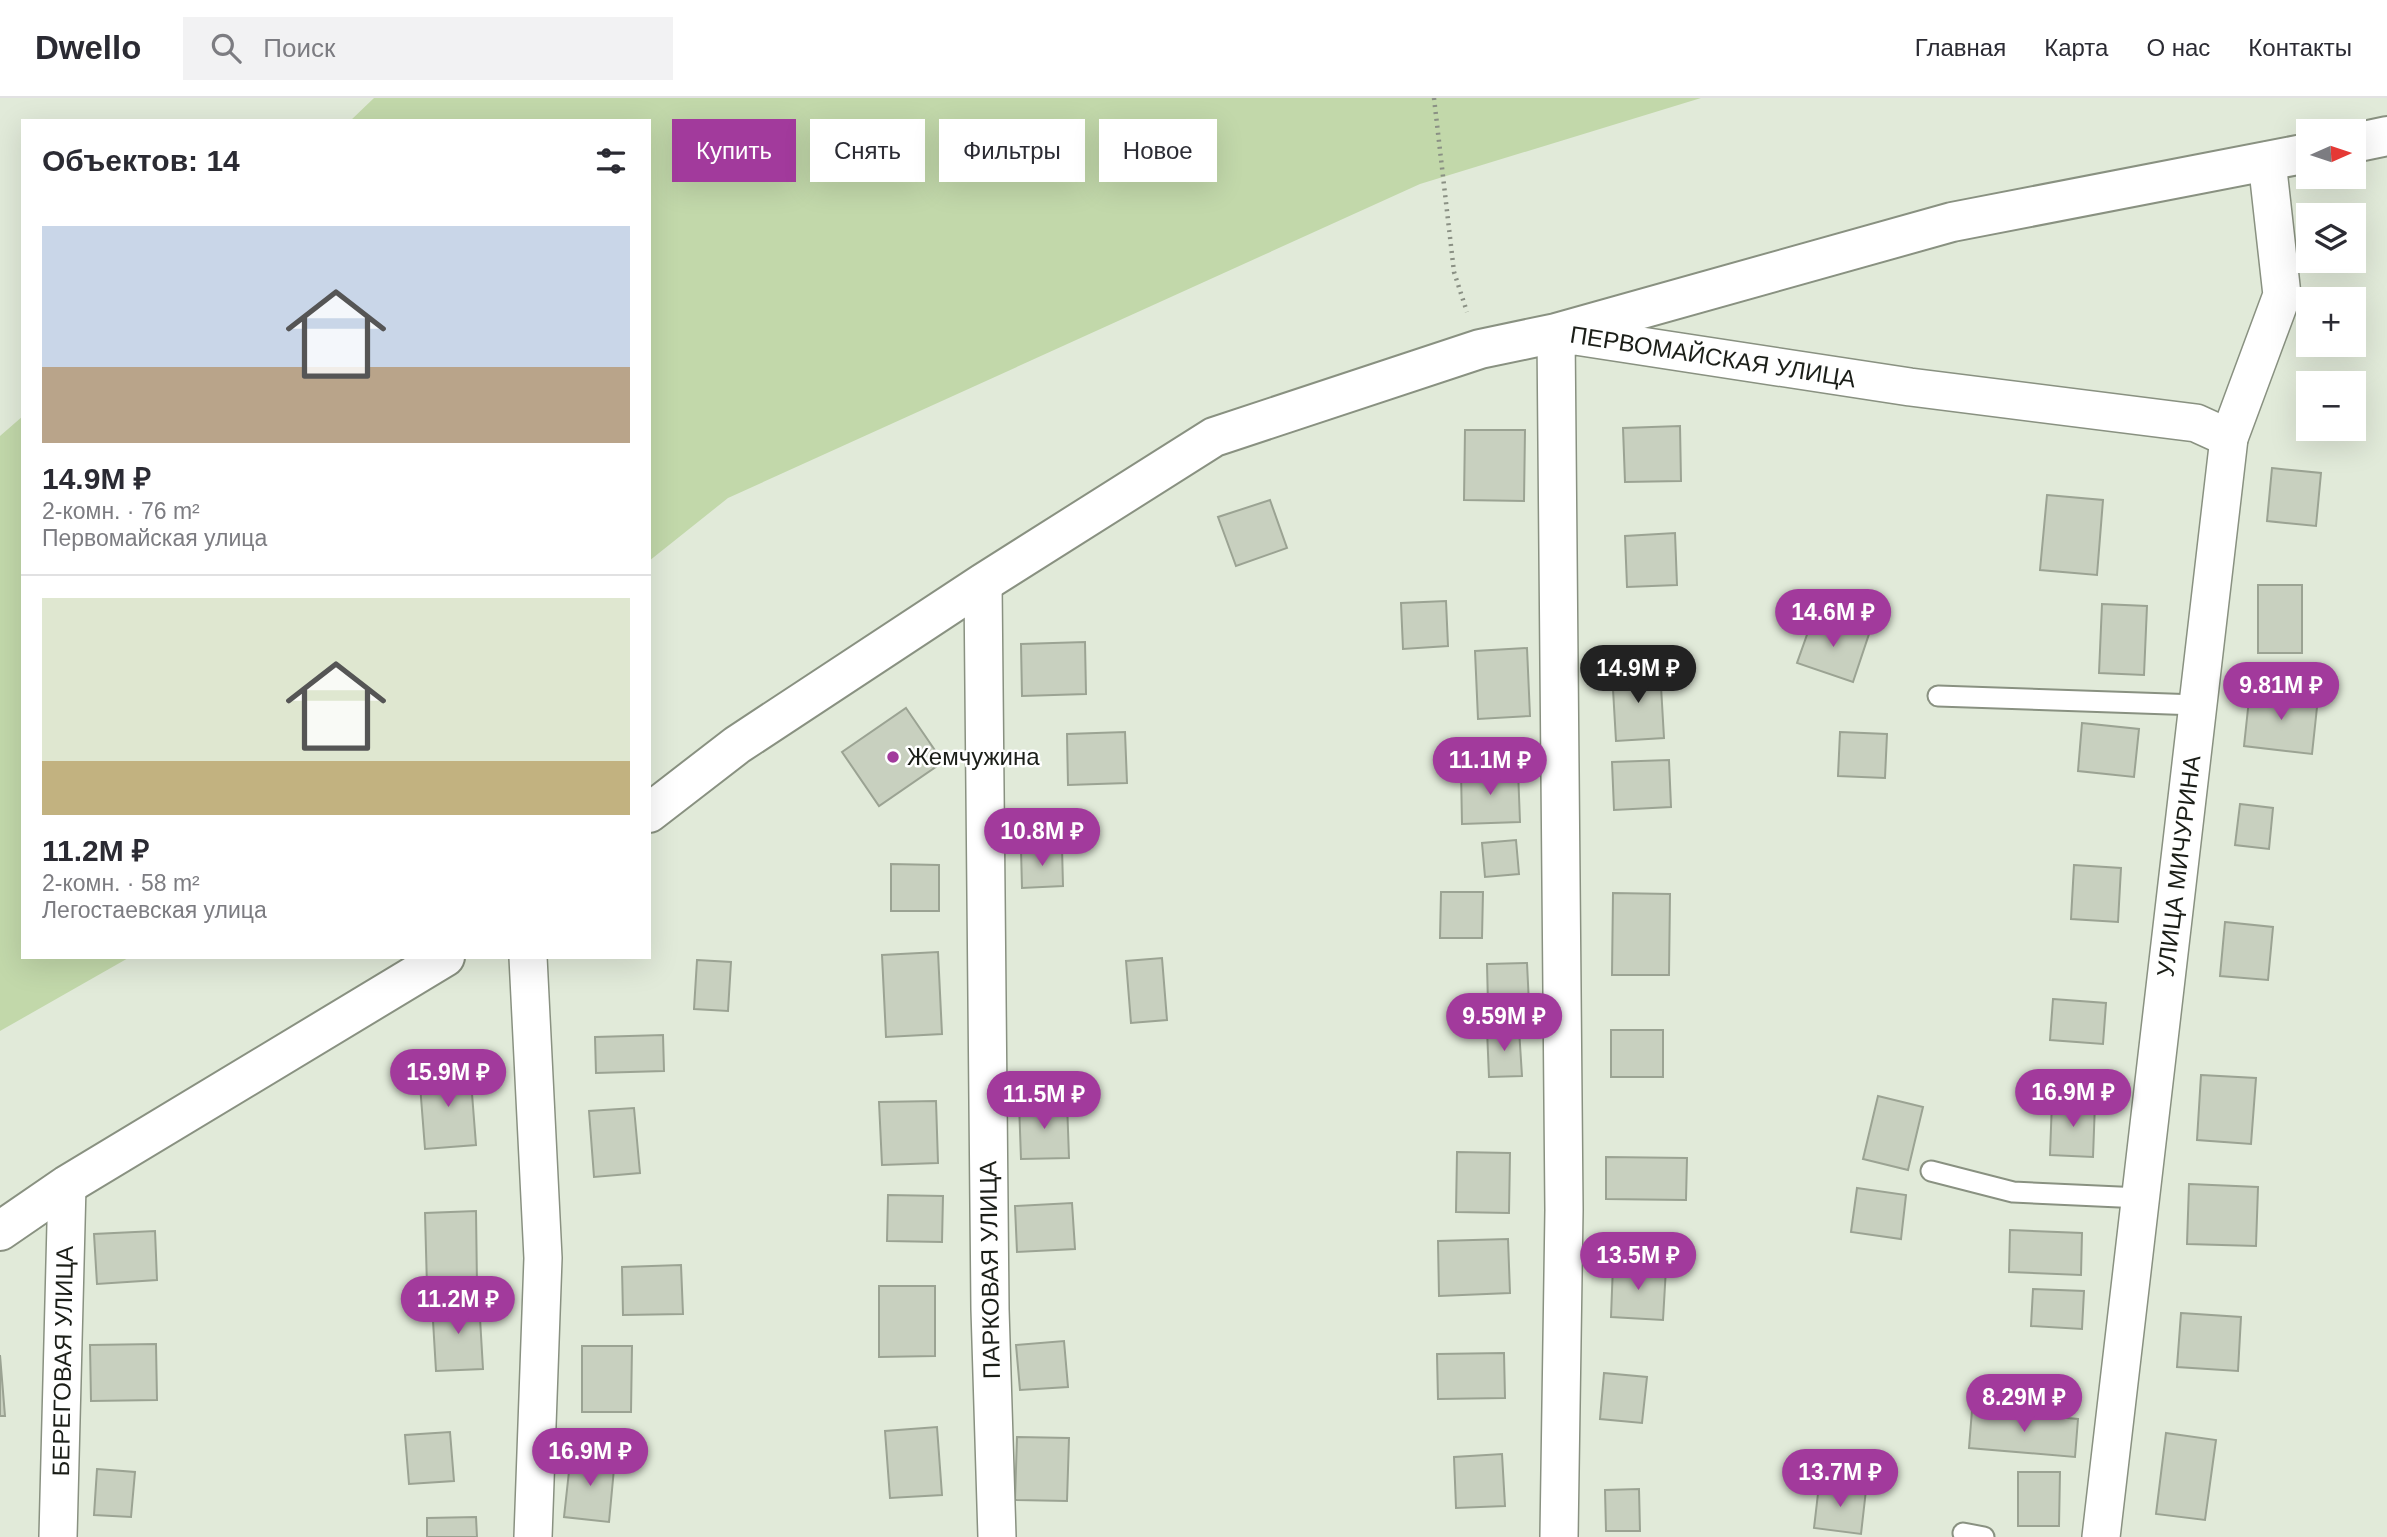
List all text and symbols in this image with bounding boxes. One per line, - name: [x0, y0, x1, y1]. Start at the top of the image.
- search box: [183, 17, 673, 80]
- text: Dwello: [35, 29, 141, 66]
- icon: search: [207, 29, 245, 67]
- text: Поиск: [263, 33, 335, 63]
- text: Главная: [1915, 34, 2006, 61]
- text: Карта: [2044, 34, 2108, 61]
- text: О нас: [2146, 34, 2210, 61]
- text: Контакты: [2248, 34, 2352, 61]
- chip: Купить: [672, 119, 796, 182]
- chip: Снять: [810, 119, 925, 182]
- chip: Фильтры: [939, 119, 1085, 182]
- chip: Новое: [1099, 119, 1217, 182]
- north arrow: [2296, 119, 2366, 189]
- map controls: [2296, 119, 2366, 441]
- icon: filters: [592, 142, 630, 180]
- text: Объектов: 14: [42, 144, 240, 177]
- button: layers: [2296, 203, 2366, 273]
- icon: home: [273, 271, 399, 397]
- button: +: [2296, 287, 2366, 357]
- street label: ПЕРВОМАЙСКАЯ УЛИЦА: [1568, 321, 1858, 392]
- button: −: [2296, 371, 2366, 441]
- text: 14.9M ₽: [42, 462, 151, 495]
- text: 2-комн. · 76 m²: [42, 498, 200, 524]
- text: Первомайская улица: [42, 525, 267, 551]
- pin: 14.6M ₽: [1768, 589, 1898, 649]
- text: 14.6M ₽: [1791, 599, 1875, 625]
- icon: home: [273, 643, 399, 769]
- pin: 14.9M ₽: [1573, 646, 1703, 705]
- text: 14.9M ₽: [1596, 655, 1680, 681]
- pin: 9.81M ₽: [2216, 662, 2346, 722]
- text: 9.81M ₽: [2239, 672, 2323, 698]
- pin: 11.1M ₽: [1425, 738, 1555, 797]
- place label: Жемчужина: [907, 743, 1040, 770]
- text: 11.1M ₽: [1449, 747, 1531, 773]
- marker: Жемчужина: [885, 749, 901, 765]
- street label: УЛИЦА МИЧУРИНА: [2152, 754, 2205, 978]
- pin: 10.8M ₽: [977, 808, 1107, 868]
- text: 10.8M ₽: [1000, 818, 1084, 844]
- text: 11.2M ₽: [42, 834, 150, 867]
- text: 2-комн. · 58 m²: [42, 870, 200, 896]
- text: Легостаевская улица: [42, 897, 267, 923]
- pin: 9.59M ₽: [1439, 993, 1569, 1053]
- text: 9.59M ₽: [1462, 1003, 1546, 1029]
- pin: 15.9M ₽: [383, 1049, 513, 1109]
- text: 15.9M ₽: [406, 1059, 490, 1085]
- pin: 16.9M ₽: [2008, 1070, 2138, 1129]
- pin: 11.5M ₽: [979, 1072, 1109, 1131]
- text: 16.9M ₽: [2031, 1079, 2115, 1105]
- text: 11.5M ₽: [1003, 1081, 1085, 1107]
- street label: ПАРКОВАЯ УЛИЦА: [974, 1161, 1005, 1379]
- pin: 13.5M ₽: [1573, 1232, 1703, 1292]
- text: 13.5M ₽: [1596, 1242, 1680, 1268]
- street label: БЕРЕГОВАЯ УЛИЦА: [47, 1246, 78, 1476]
- pin: 11.2M ₽: [393, 1276, 523, 1336]
- text: 11.2M ₽: [417, 1286, 499, 1312]
- pin: 8.29M ₽: [1959, 1374, 2089, 1434]
- text: 8.29M ₽: [1982, 1384, 2066, 1410]
- pin: 16.9M ₽: [525, 1428, 655, 1488]
- text: 16.9M ₽: [548, 1438, 632, 1464]
- pin: 13.7M ₽: [1775, 1450, 1905, 1509]
- text: 13.7M ₽: [1798, 1459, 1882, 1485]

